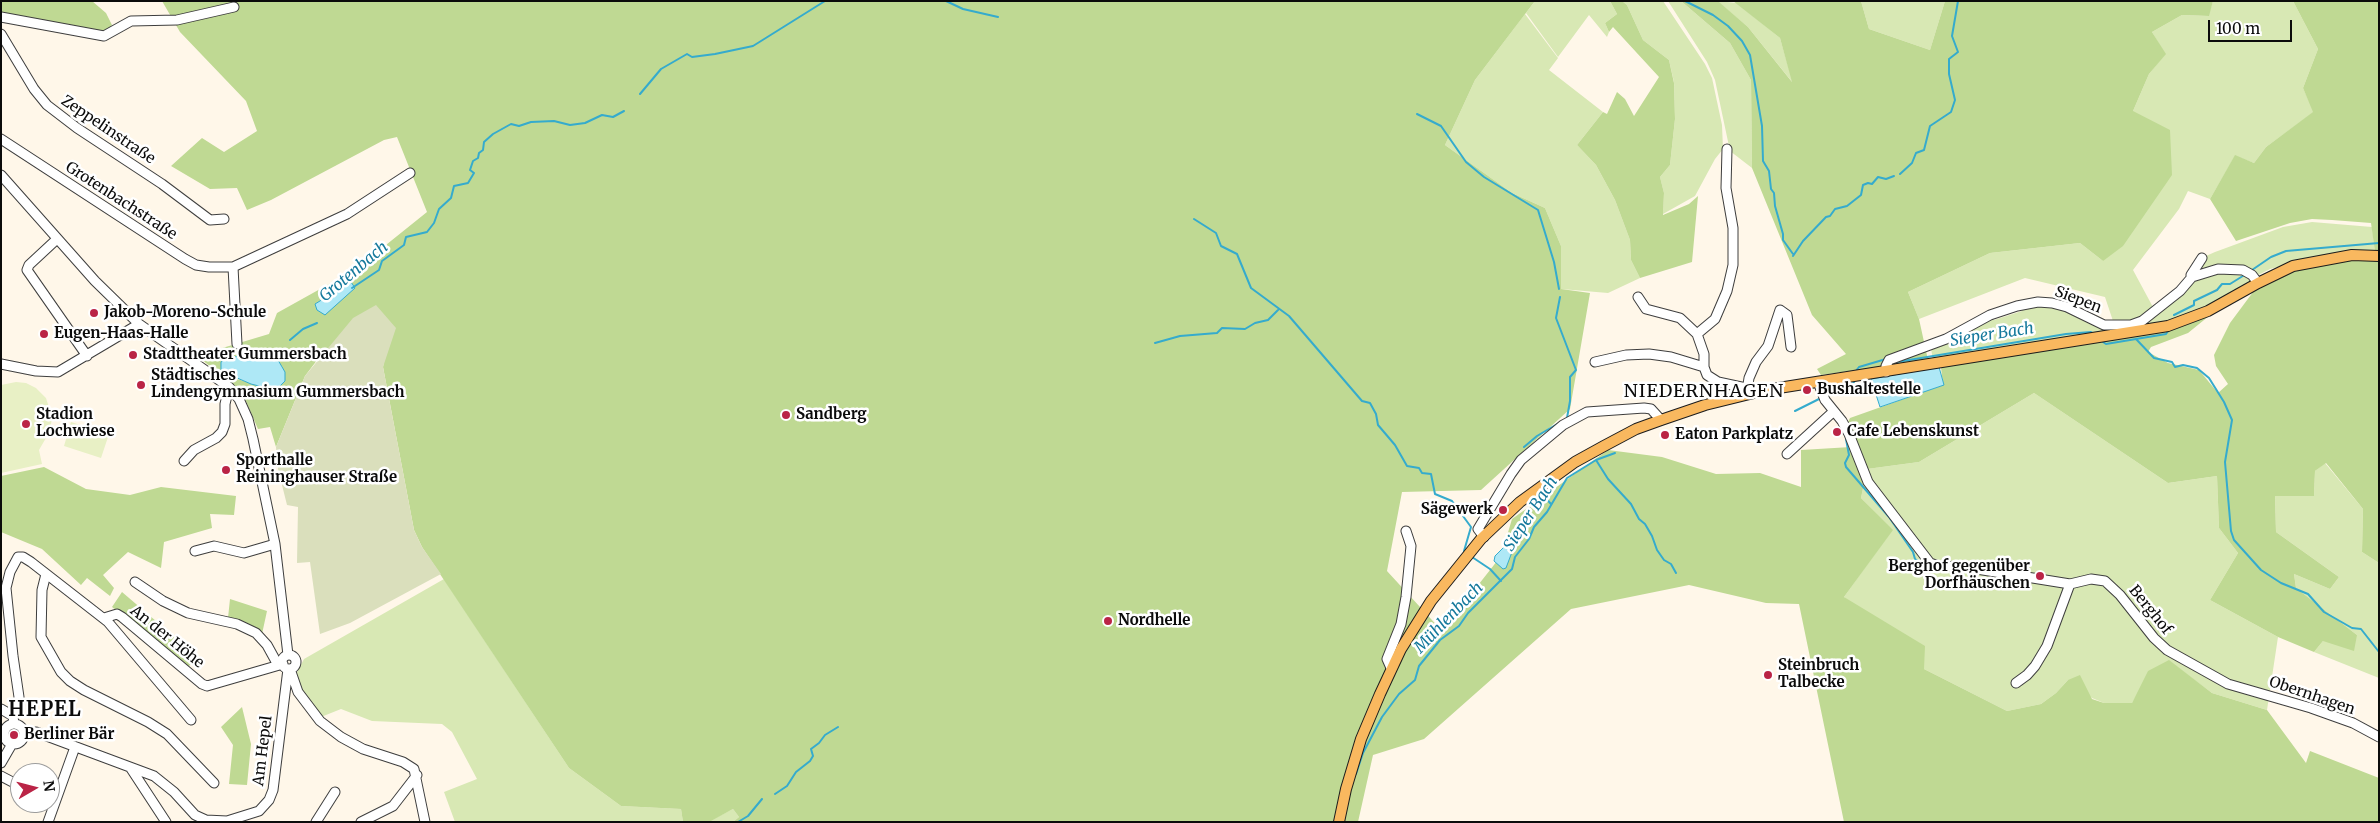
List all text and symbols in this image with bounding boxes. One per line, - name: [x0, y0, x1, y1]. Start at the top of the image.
- scale bar: [2210, 10, 2294, 42]
- text: 100 m: [2216, 19, 2260, 38]
- street label: Zeppelinstraße: [58, 92, 158, 168]
- street label: Grotenbachstraße: [62, 158, 180, 244]
- water label: Grotenbach: [316, 238, 392, 306]
- street label: Siepen: [2052, 283, 2104, 317]
- place label: Jakob-Moreno-Schule: [104, 304, 266, 322]
- marker: Jakob-Moreno-Schule: [88, 307, 100, 319]
- water label: Sieper Bach: [1949, 319, 2035, 351]
- place label: Eugen-Haas-Halle: [54, 325, 188, 343]
- marker: Eugen-Haas-Halle: [38, 328, 50, 340]
- place label: Stadttheater Gummersbach: [143, 346, 347, 364]
- marker: Stadttheater Gummersbach: [127, 349, 139, 361]
- place label: Städtisches Lindengymnasium Gummersbach: [151, 367, 404, 402]
- marker: Städtisches Lindengymnasium Gummersbach: [135, 379, 147, 391]
- district label: NIEDERNHAGEN: [1622, 381, 1786, 403]
- place label: Bushaltestelle: [1817, 381, 1921, 399]
- marker: Bushaltestelle: [1801, 384, 1813, 396]
- place label: Stadion Lochwiese: [36, 406, 115, 441]
- place label: Sandberg: [796, 406, 867, 424]
- marker: Sandberg: [780, 409, 792, 421]
- marker: Stadion Lochwiese: [20, 418, 32, 430]
- place label: Cafe Lebenskunst: [1847, 423, 1979, 441]
- place label: Eaton Parkplatz: [1675, 426, 1793, 444]
- marker: Cafe Lebenskunst: [1831, 426, 1843, 438]
- marker: Eaton Parkplatz: [1659, 429, 1671, 441]
- place label: Sporthalle Reininghauser Straße: [236, 452, 397, 487]
- marker: Sporthalle Reininghauser Straße: [220, 464, 232, 476]
- water label: Sieper Bach: [1500, 473, 1562, 555]
- place label: Sägewerk: [1421, 501, 1493, 519]
- marker: Sägewerk: [1497, 504, 1509, 516]
- place label: Berghof gegenüber Dorfhäuschen: [1888, 558, 2030, 593]
- marker: Berghof gegenüber Dorfhäuschen: [2034, 570, 2046, 582]
- water label: Mühlenbach: [1410, 579, 1488, 657]
- street label: Berghof: [2125, 582, 2175, 638]
- street label: An der Höhe: [127, 602, 207, 672]
- place label: Nordhelle: [1118, 612, 1190, 630]
- marker: Nordhelle: [1102, 615, 1114, 627]
- place label: Steinbruch Talbecke: [1778, 657, 1859, 692]
- marker: Steinbruch Talbecke: [1762, 669, 1774, 681]
- street label: Obernhagen: [2267, 673, 2357, 719]
- district label: HEPEL: [8, 698, 82, 722]
- street label: Am Hepel: [250, 715, 276, 787]
- place label: Berliner Bär: [24, 726, 114, 744]
- marker: Berliner Bär: [8, 729, 20, 741]
- north arrow: [10, 763, 60, 813]
- text: N: [39, 779, 59, 793]

